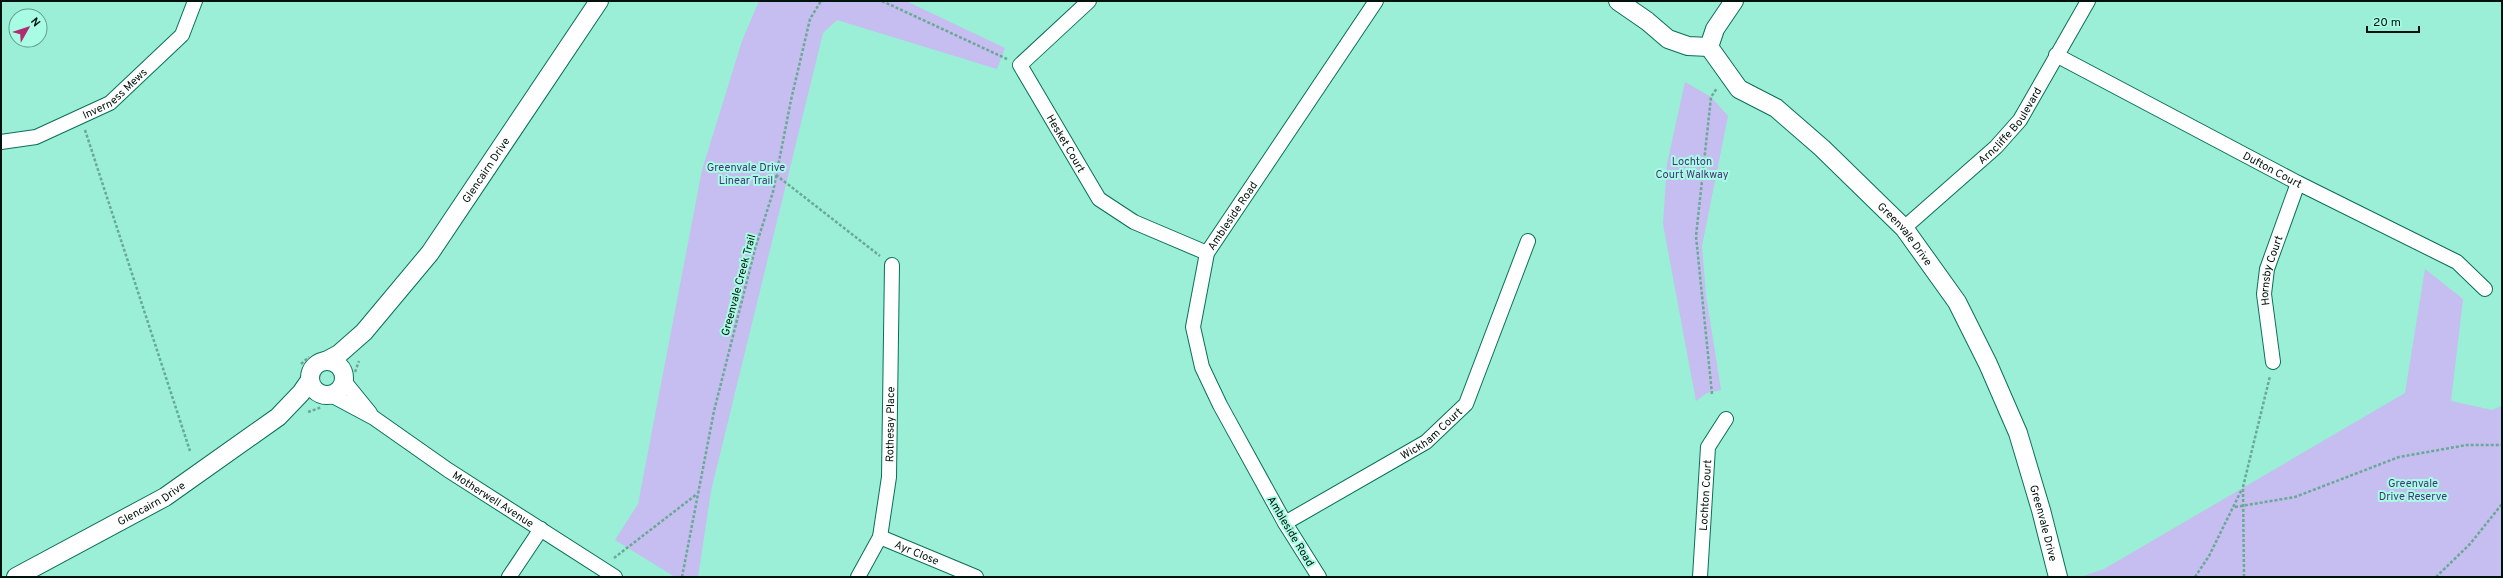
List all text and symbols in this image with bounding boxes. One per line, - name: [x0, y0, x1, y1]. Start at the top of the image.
- north arrow: [8, 8, 48, 48]
- scale bar: [2367, 8, 2419, 34]
- text: N: [27, 15, 43, 30]
- text: 20 m: [2373, 15, 2401, 31]
- street label: Inverness Mews: [80, 66, 151, 123]
- street label: Arncliffe Boulevard: [1975, 85, 2045, 168]
- street label: Hesket Court: [1043, 112, 1088, 175]
- street label: Glencairn Drive: [460, 135, 514, 206]
- street label: Dufton Court: [2240, 149, 2304, 192]
- park label: Lochton Court Walkway: [1655, 155, 1729, 182]
- park label: Greenvale Drive Linear Trail: [707, 161, 785, 188]
- street label: Ambleside Road: [1205, 179, 1261, 253]
- street label: Greenvale Drive: [1874, 200, 1935, 269]
- street label: Greenvale Creek Trail: [719, 233, 759, 338]
- street label: Hornsby Court: [2258, 234, 2287, 306]
- street label: Rothesay Place: [883, 386, 898, 462]
- street label: Wickham Court: [1398, 405, 1466, 463]
- street label: Lochton Court: [1697, 459, 1715, 531]
- street label: Motherwell Avenue: [449, 469, 536, 531]
- park label: Greenvale Drive Reserve: [2379, 477, 2447, 504]
- street label: Glencairn Drive: [115, 479, 188, 529]
- street label: Greenvale Drive: [2026, 483, 2060, 563]
- street label: Ambleside Road: [1264, 494, 1317, 569]
- street label: Ayr Close: [892, 538, 941, 569]

